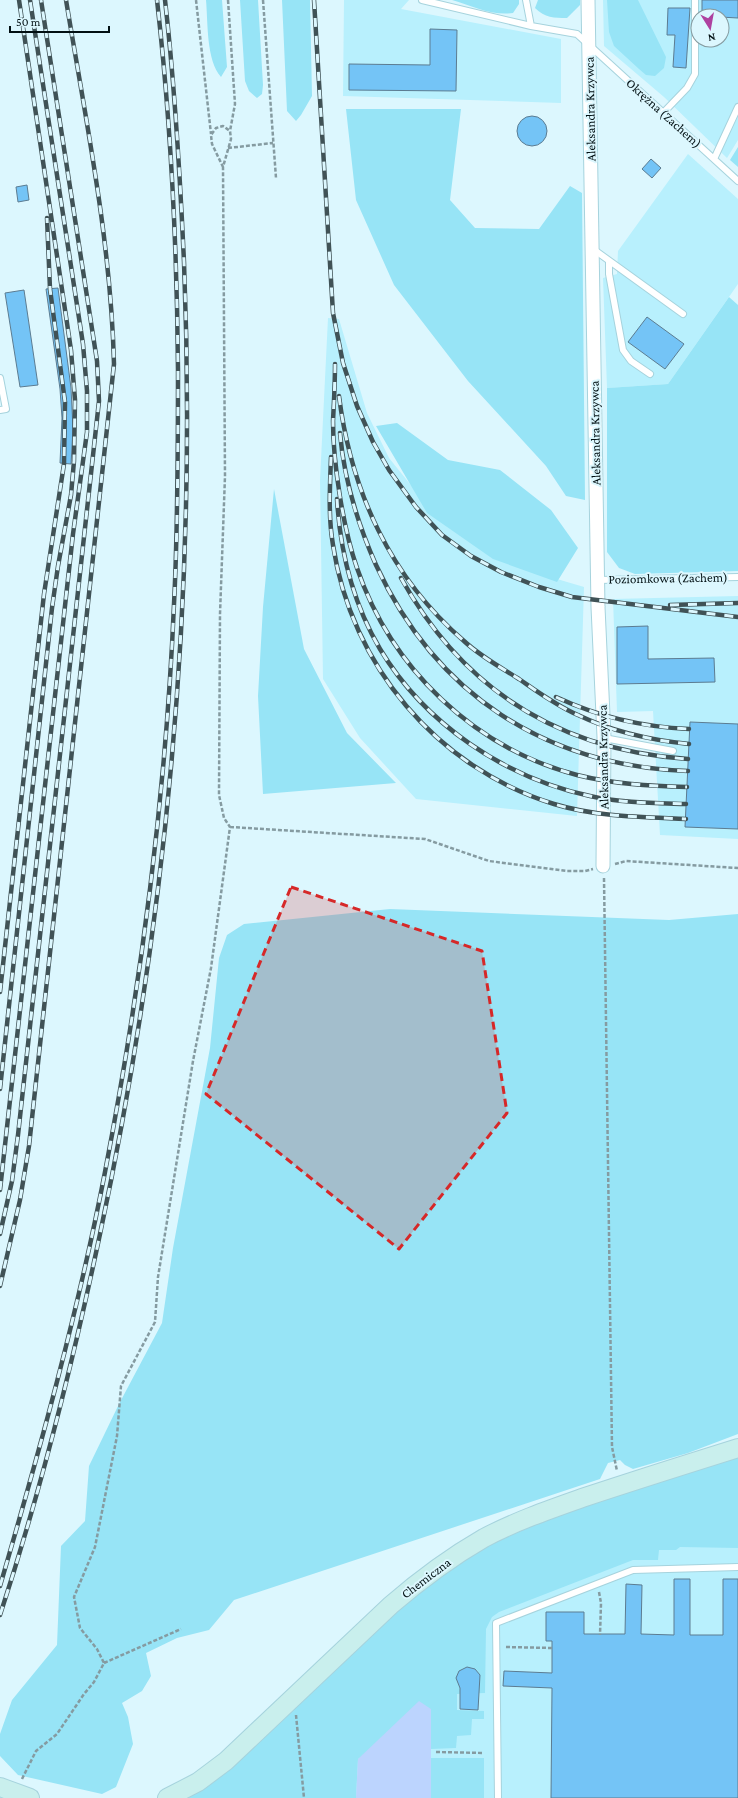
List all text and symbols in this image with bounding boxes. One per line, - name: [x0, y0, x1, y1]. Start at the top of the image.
- scale bar: [10, 8, 109, 34]
- north arrow: [690, 8, 730, 48]
- text: 50 m: [16, 15, 41, 29]
- text: N: [707, 31, 717, 45]
- street label: Aleksandra Krzywca: [582, 56, 598, 162]
- street label: Okrężna (Zachem): [623, 75, 705, 152]
- street label: Aleksandra Krzywca: [587, 380, 603, 486]
- street label: Poziomkowa (Zachem): [608, 569, 728, 588]
- street label: Aleksandra Krzywca: [595, 704, 611, 810]
- street label: Chemiczna: [398, 1555, 454, 1601]

